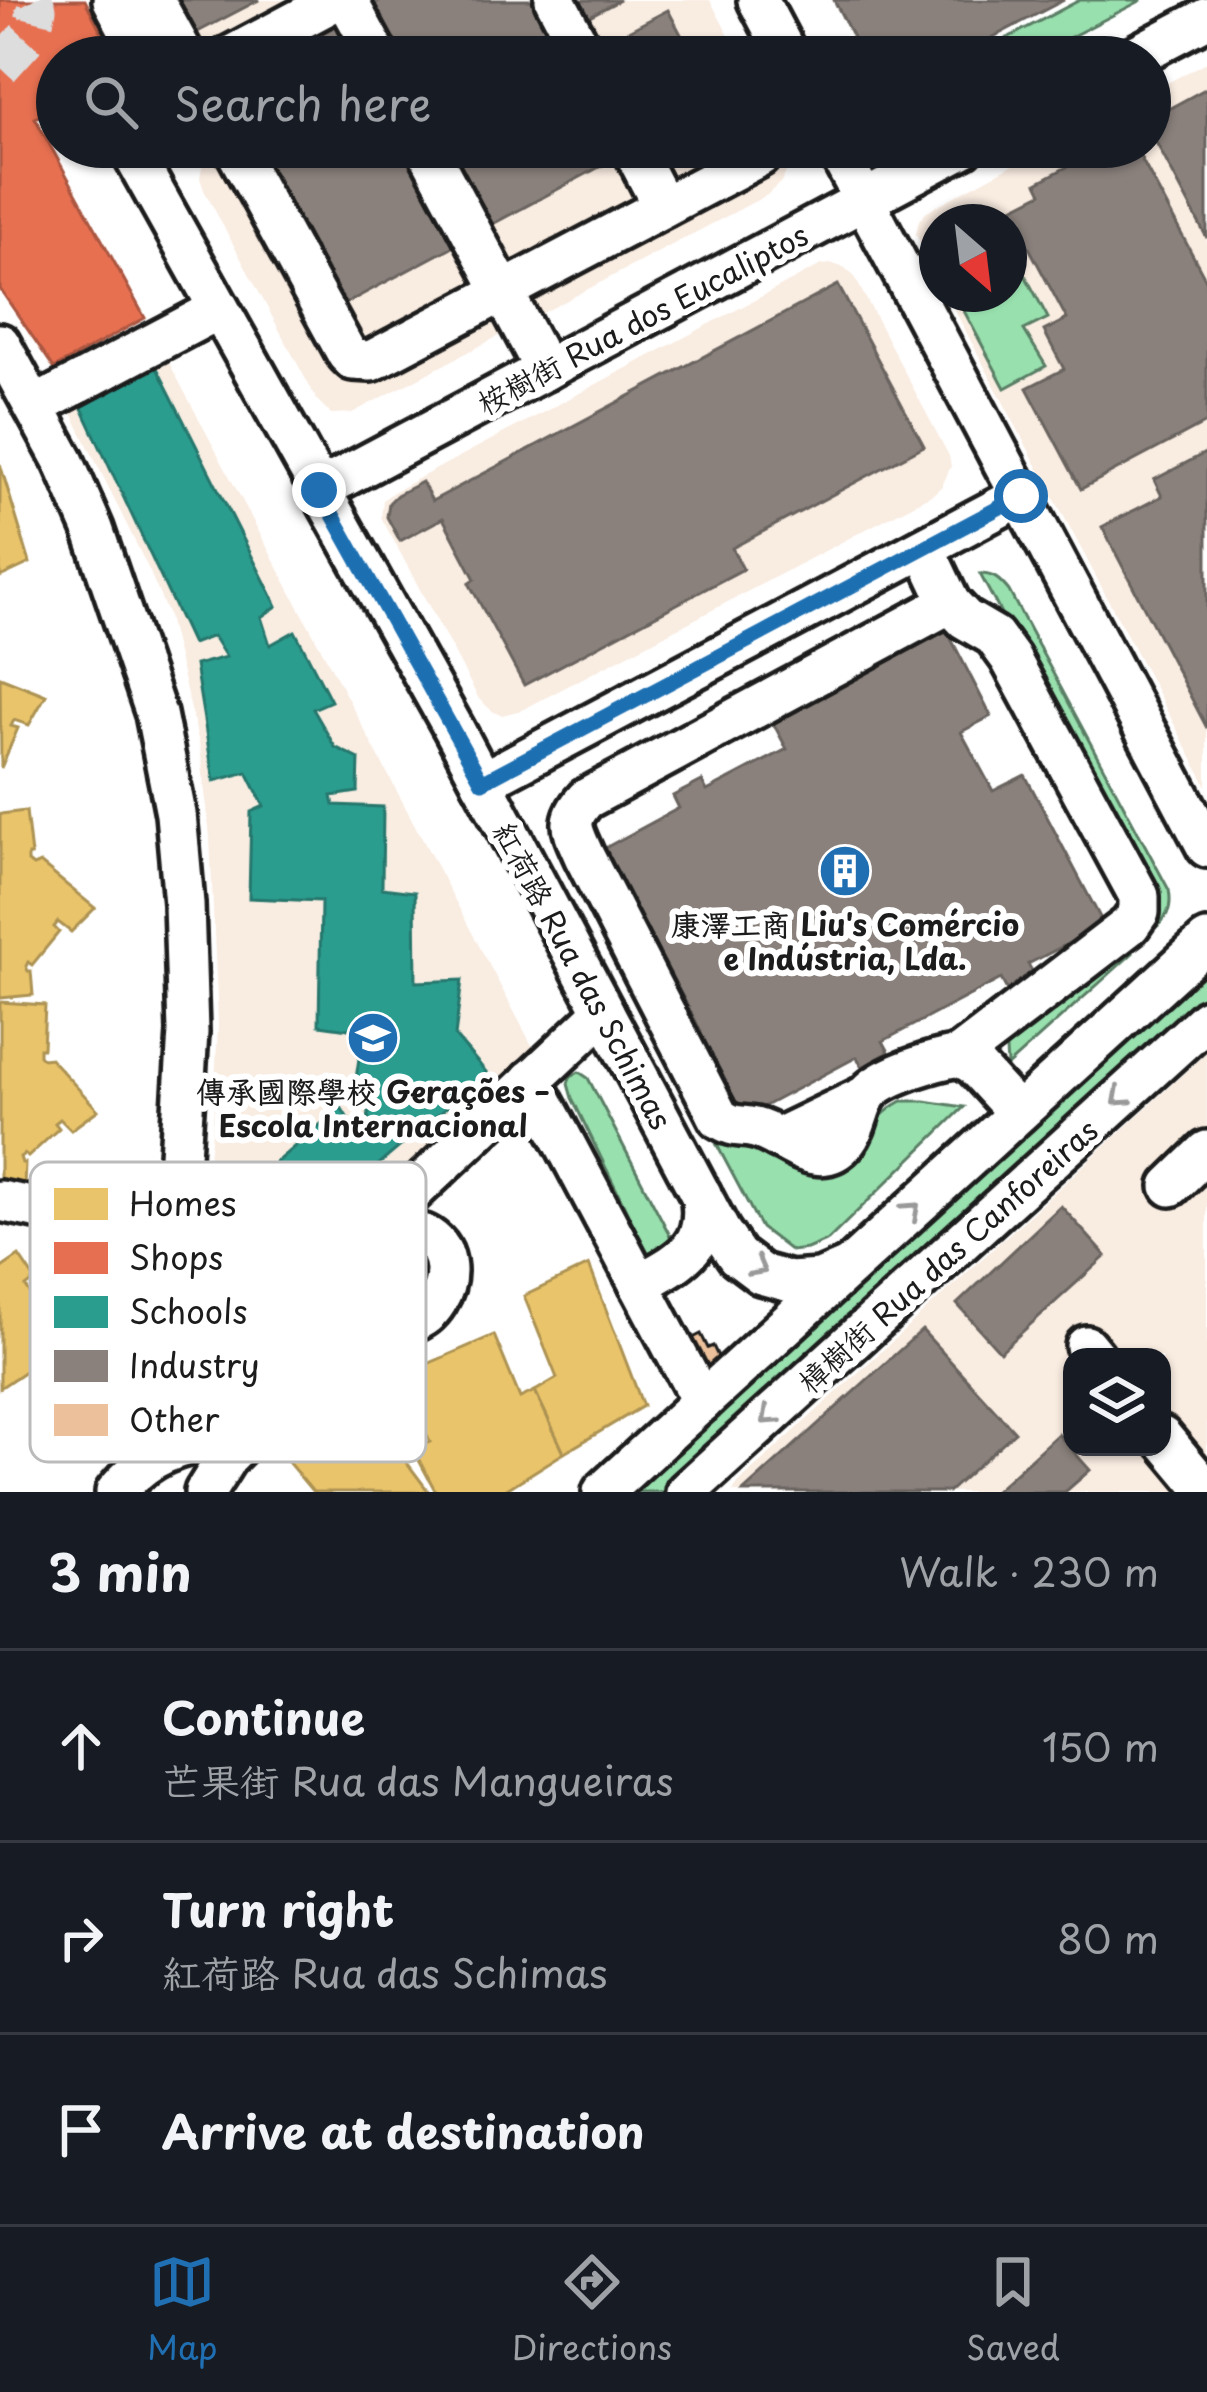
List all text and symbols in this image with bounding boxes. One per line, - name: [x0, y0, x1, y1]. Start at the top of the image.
- search box: [36, 36, 1171, 168]
- text: Search here: [174, 68, 431, 136]
- icon: search: [78, 69, 144, 135]
- north arrow: [919, 204, 1027, 312]
- street label: 桉樹街 Rua dos Eucaliptos: [469, 212, 815, 424]
- route end: [292, 463, 346, 517]
- route start: [994, 469, 1048, 523]
- street label: 紅荷路 Rua das Schimas: [484, 813, 684, 1137]
- building icon: 康澤工商 Liu's Comércio e Indústria, Lda.: [817, 843, 873, 899]
- place label: 康澤工商 Liu's Comércio e Indústria, Lda.: [671, 901, 1019, 980]
- school or university icon: 傳承國際學校 Gerações – Escola Internacional: [345, 1010, 401, 1066]
- place label: 傳承國際學校 Gerações – Escola Internacional: [196, 1068, 550, 1147]
- one-way arrow: [1113, 1084, 1134, 1105]
- street label: 樟樹街 Rua das Canforeiras: [787, 1108, 1107, 1402]
- legend: [30, 1162, 426, 1462]
- text: Homes: [129, 1177, 236, 1227]
- one-way arrow: [899, 1203, 920, 1224]
- text: Shops: [129, 1231, 223, 1281]
- one-way arrow: [745, 1254, 767, 1277]
- text: Schools: [129, 1285, 248, 1335]
- text: Industry: [129, 1339, 260, 1389]
- map controls: [1063, 1348, 1171, 1456]
- button: layers: [1063, 1348, 1171, 1456]
- text: Other: [129, 1393, 220, 1443]
- one-way arrow: [762, 1402, 783, 1424]
- text: 3 min: [48, 1532, 192, 1609]
- text: Walk · 230 m: [899, 1541, 1159, 1600]
- text: Continue: [162, 1682, 365, 1750]
- icon: ahead: [48, 1713, 114, 1779]
- text: 150 m: [1042, 1716, 1159, 1775]
- text: 芒果街 Rua das Mangueiras: [162, 1750, 674, 1809]
- text: Turn right: [162, 1874, 394, 1942]
- icon: right: [48, 1905, 114, 1971]
- text: 80 m: [1057, 1908, 1159, 1967]
- text: 紅荷路 Rua das Schimas: [162, 1942, 607, 2001]
- text: Arrive at destination: [162, 2096, 645, 2164]
- icon: arrive: [48, 2097, 114, 2163]
- tab: Map: [147, 2249, 218, 2371]
- tab: Directions: [512, 2249, 672, 2371]
- tab: Saved: [966, 2249, 1060, 2371]

